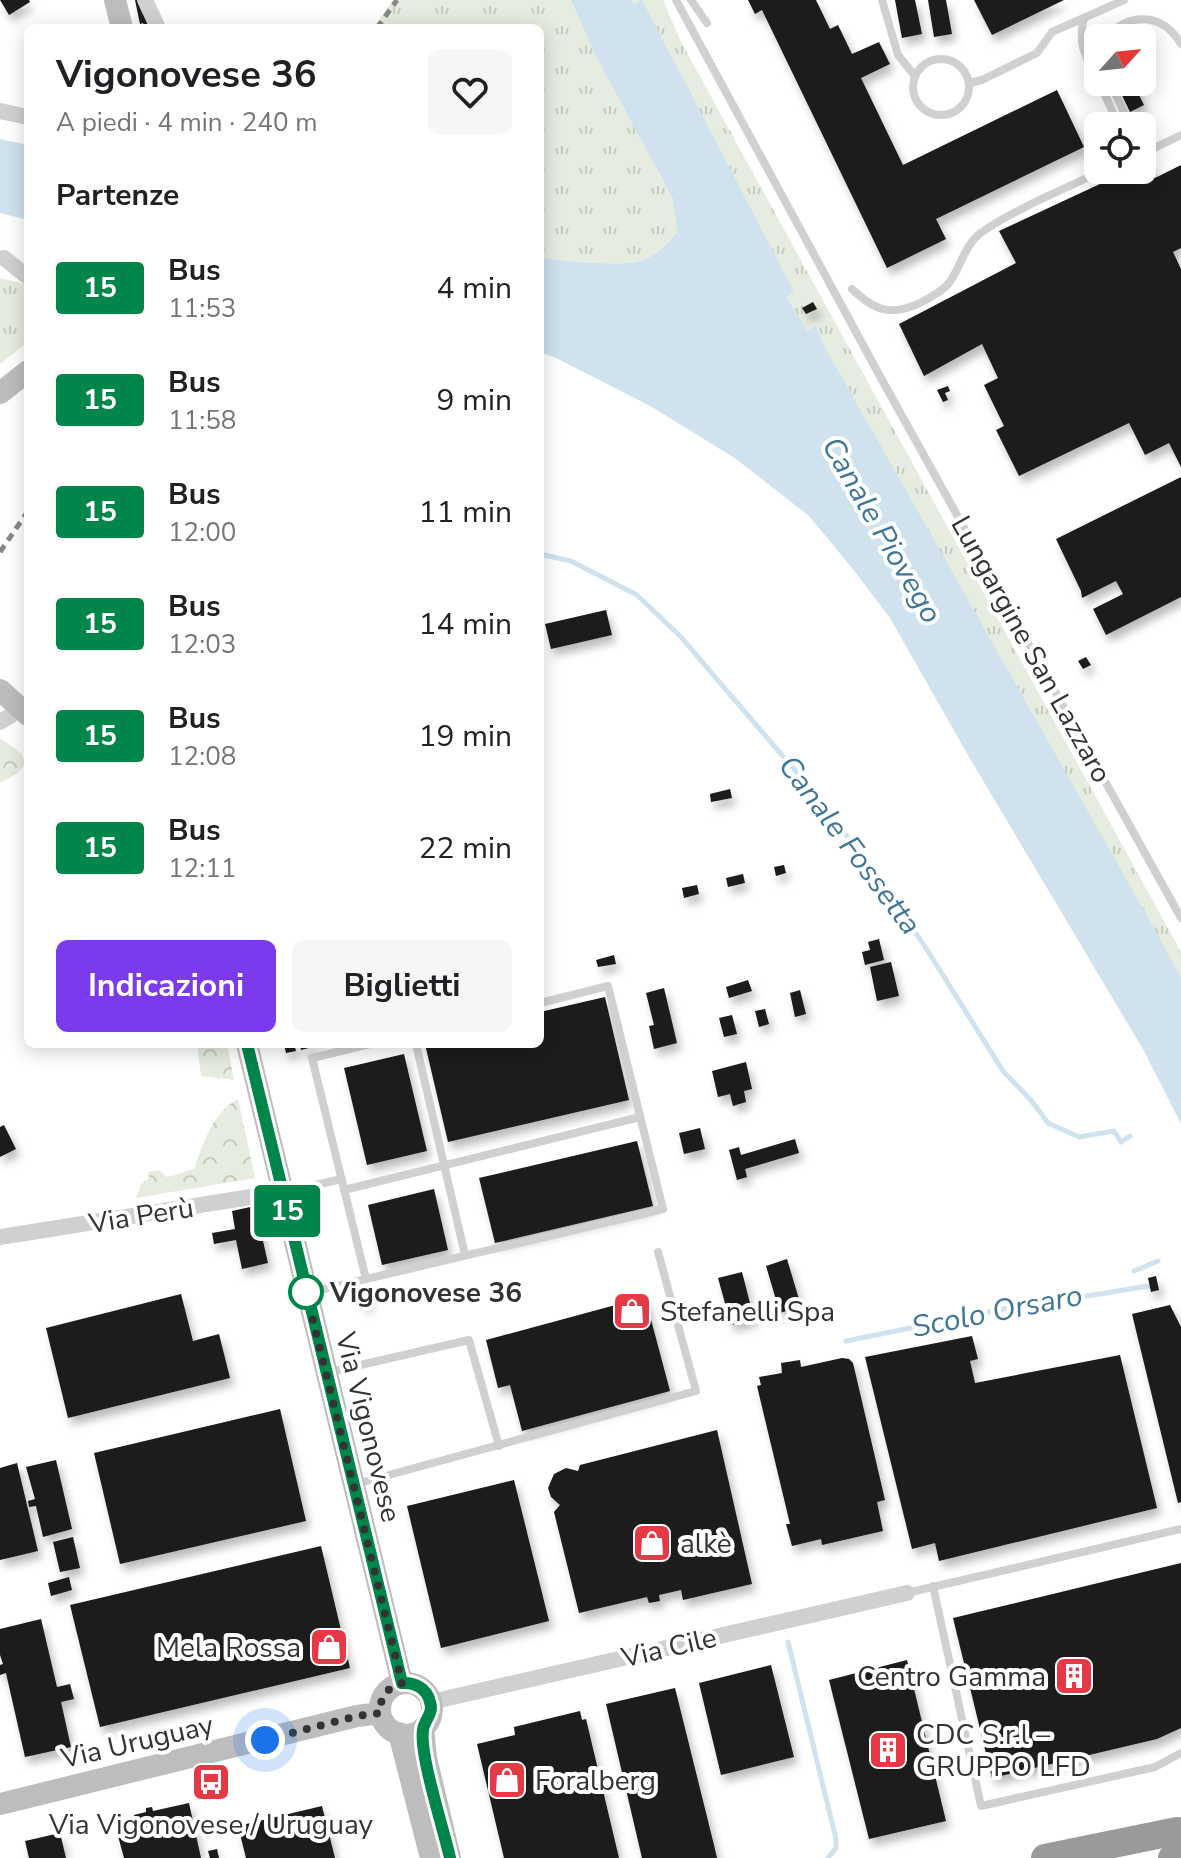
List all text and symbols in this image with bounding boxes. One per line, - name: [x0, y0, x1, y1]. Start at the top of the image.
- north arrow: [1084, 24, 1156, 96]
- map controls: [1084, 24, 1156, 184]
- text: Vigonovese 36: [56, 49, 317, 100]
- button: heart: [428, 50, 512, 134]
- text: A piedi · 4 min · 240 m: [56, 105, 318, 140]
- button: locate: [1084, 112, 1156, 184]
- text: Partenze: [56, 175, 179, 216]
- text: Bus: [168, 250, 221, 291]
- text: 4 min: [437, 268, 512, 309]
- text: 15: [83, 269, 117, 307]
- text: 11:53: [168, 291, 236, 326]
- text: Bus: [168, 362, 221, 403]
- text: 9 min: [437, 380, 512, 421]
- text: 15: [83, 381, 117, 419]
- text: 11:58: [168, 403, 236, 438]
- water label: Canale Piovego: [812, 430, 952, 631]
- text: Bus: [168, 474, 221, 515]
- text: 11 min: [419, 492, 512, 533]
- text: 15: [83, 493, 117, 531]
- street label: Lungargine San Lazzaro: [942, 509, 1120, 790]
- text: 12:00: [168, 515, 236, 550]
- text: Bus: [168, 586, 221, 627]
- text: 14 min: [419, 604, 512, 645]
- text: 15: [83, 605, 117, 643]
- text: 12:03: [168, 627, 236, 662]
- text: Bus: [168, 698, 221, 739]
- text: 19 min: [419, 716, 512, 757]
- text: 15: [83, 717, 117, 755]
- text: 12:08: [168, 739, 236, 774]
- water label: Canale Fossetta: [769, 747, 931, 943]
- text: Bus: [168, 810, 221, 851]
- text: 22 min: [419, 828, 512, 869]
- text: 15: [83, 829, 117, 867]
- text: 12:11: [168, 851, 236, 886]
- button: Indicazioni: [56, 940, 276, 1032]
- button: Biglietti: [292, 940, 512, 1032]
- line badge: 15: [251, 1185, 323, 1237]
- street label: Via Perù: [85, 1189, 196, 1243]
- text: 15: [270, 1192, 304, 1230]
- place label: Vigonovese 36: [329, 1274, 522, 1312]
- marker: Vigonovese 36: [289, 1275, 323, 1309]
- water label: Scolo Orsaro: [908, 1275, 1086, 1348]
- shop icon: Stefanelli Spa: [611, 1290, 653, 1332]
- place label: Stefanelli Spa: [660, 1293, 835, 1331]
- street label: Via Vigonovese: [326, 1327, 410, 1526]
- shop icon: alkè: [631, 1522, 673, 1564]
- place label: alkè: [680, 1525, 732, 1563]
- street label: Via Cile: [617, 1619, 720, 1678]
- shop icon: Mela Rossa: [308, 1626, 350, 1668]
- place label: Mela Rossa: [156, 1629, 301, 1667]
- building icon: Centro Gamma: [1053, 1655, 1095, 1697]
- place label: Centro Gamma: [857, 1658, 1046, 1696]
- street label: Via Uruguay: [56, 1706, 218, 1778]
- place label: CDC S.r.l – GRUPPO LFD: [916, 1716, 1091, 1786]
- your location: [245, 1720, 285, 1760]
- building icon: CDC S.r.l – GRUPPO LFD: [867, 1729, 909, 1771]
- shop icon: Foralberg: [486, 1759, 528, 1801]
- bus stop icon: Via Vigonovese / Uruguay: [190, 1761, 232, 1803]
- place label: Foralberg: [535, 1762, 656, 1800]
- place label: Via Vigonovese / Uruguay: [48, 1806, 374, 1844]

